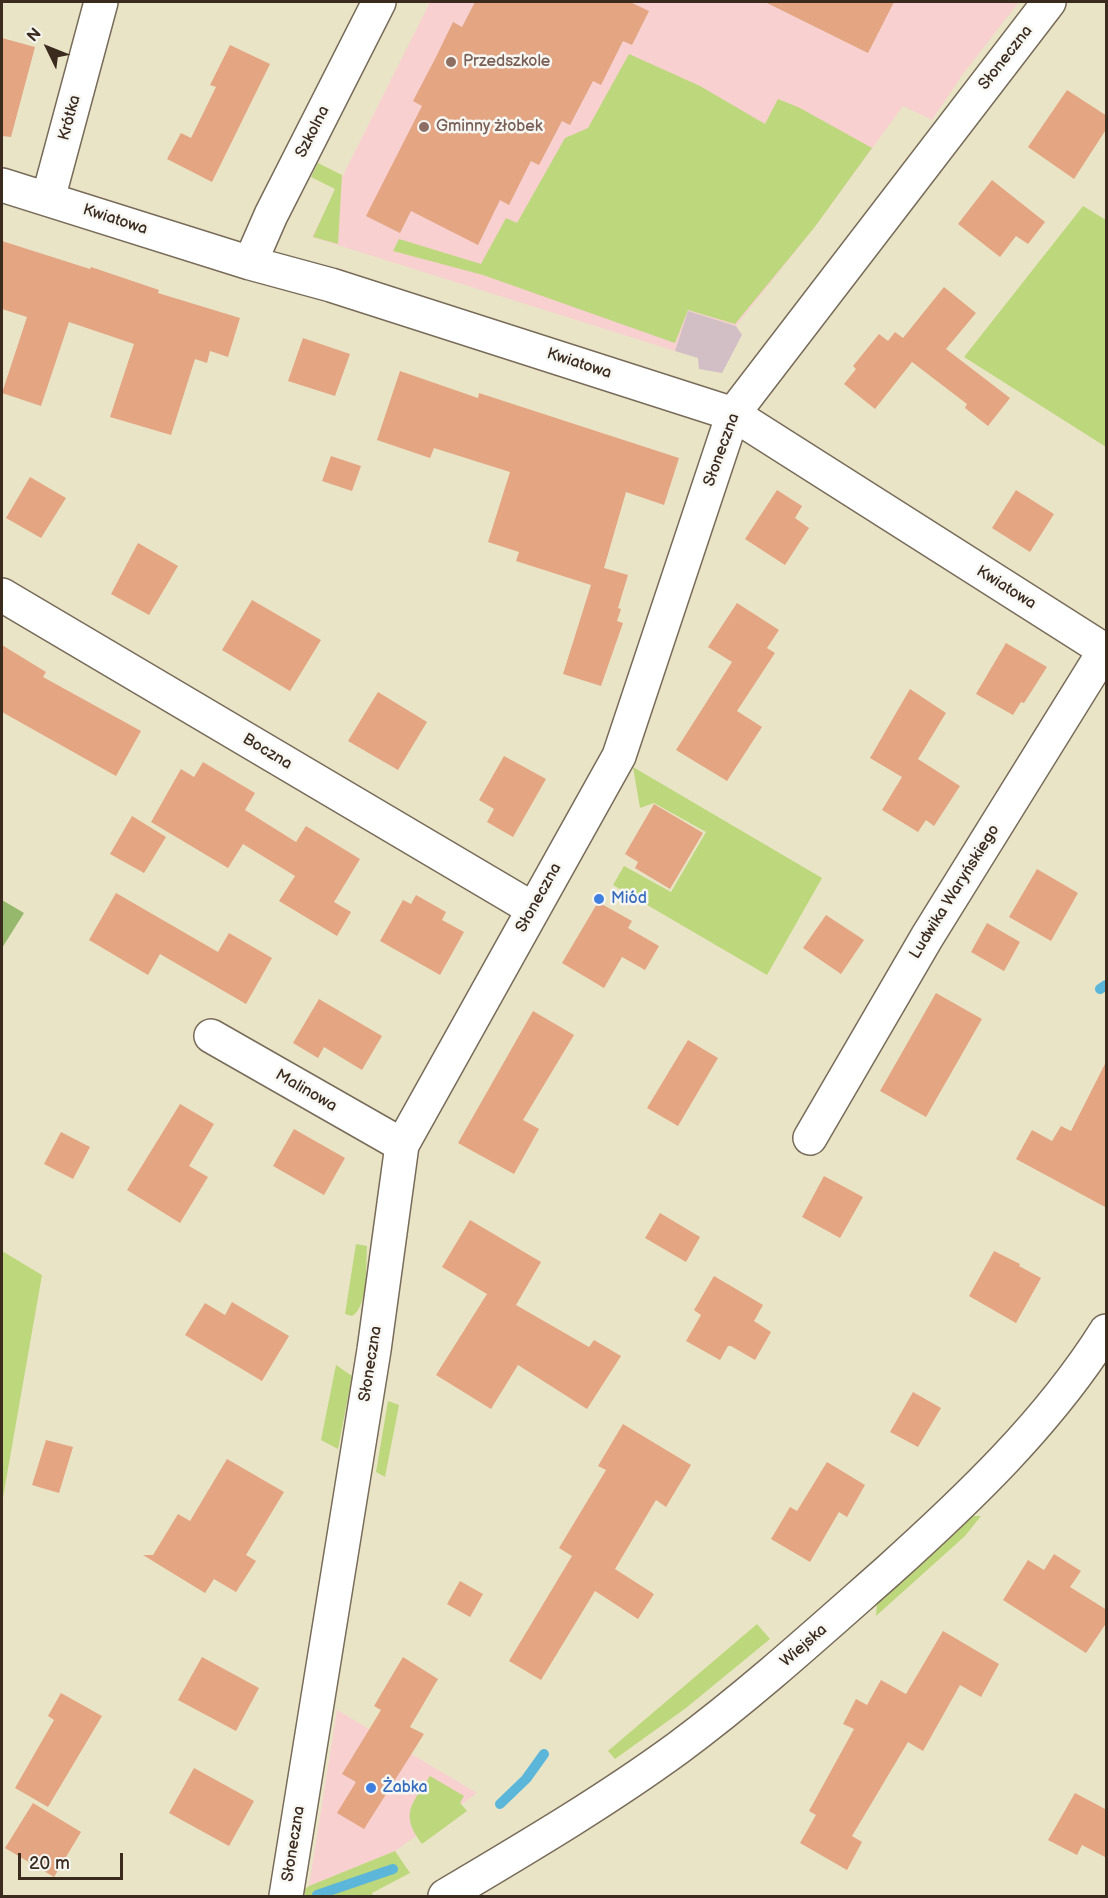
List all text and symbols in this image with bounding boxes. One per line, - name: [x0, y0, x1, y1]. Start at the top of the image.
- north arrow: [18, 18, 78, 78]
- street label: Słoneczna: [975, 22, 1037, 94]
- text: N: [23, 25, 46, 46]
- place label: Przedszkole: [463, 52, 550, 72]
- marker: Przedszkole: [444, 55, 458, 69]
- street label: Krótka: [55, 93, 85, 143]
- street label: Szkolna: [292, 103, 334, 161]
- place label: Gminny żłobek: [436, 117, 543, 137]
- marker: Gminny żłobek: [417, 120, 431, 134]
- street label: Kwiatowa: [80, 201, 150, 239]
- street label: Kwiatowa: [544, 345, 614, 383]
- street label: Słoneczna: [700, 411, 744, 489]
- street label: Kwiatowa: [973, 562, 1039, 614]
- street label: Boczna: [239, 730, 295, 774]
- street label: Ludwika Waryńskiego: [906, 821, 1004, 963]
- street label: Słoneczna: [512, 860, 566, 936]
- place label: Miód: [611, 889, 647, 909]
- marker: Miód: [592, 892, 606, 906]
- street label: Malinowa: [272, 1066, 340, 1116]
- street label: Słoneczna: [356, 1325, 386, 1403]
- street label: Wiejska: [777, 1621, 831, 1671]
- place label: Żabka: [383, 1778, 427, 1798]
- marker: Żabka: [364, 1781, 378, 1795]
- street label: Słoneczna: [279, 1805, 309, 1883]
- scale bar: [21, 1841, 126, 1879]
- text: 20 m: [29, 1853, 70, 1874]

